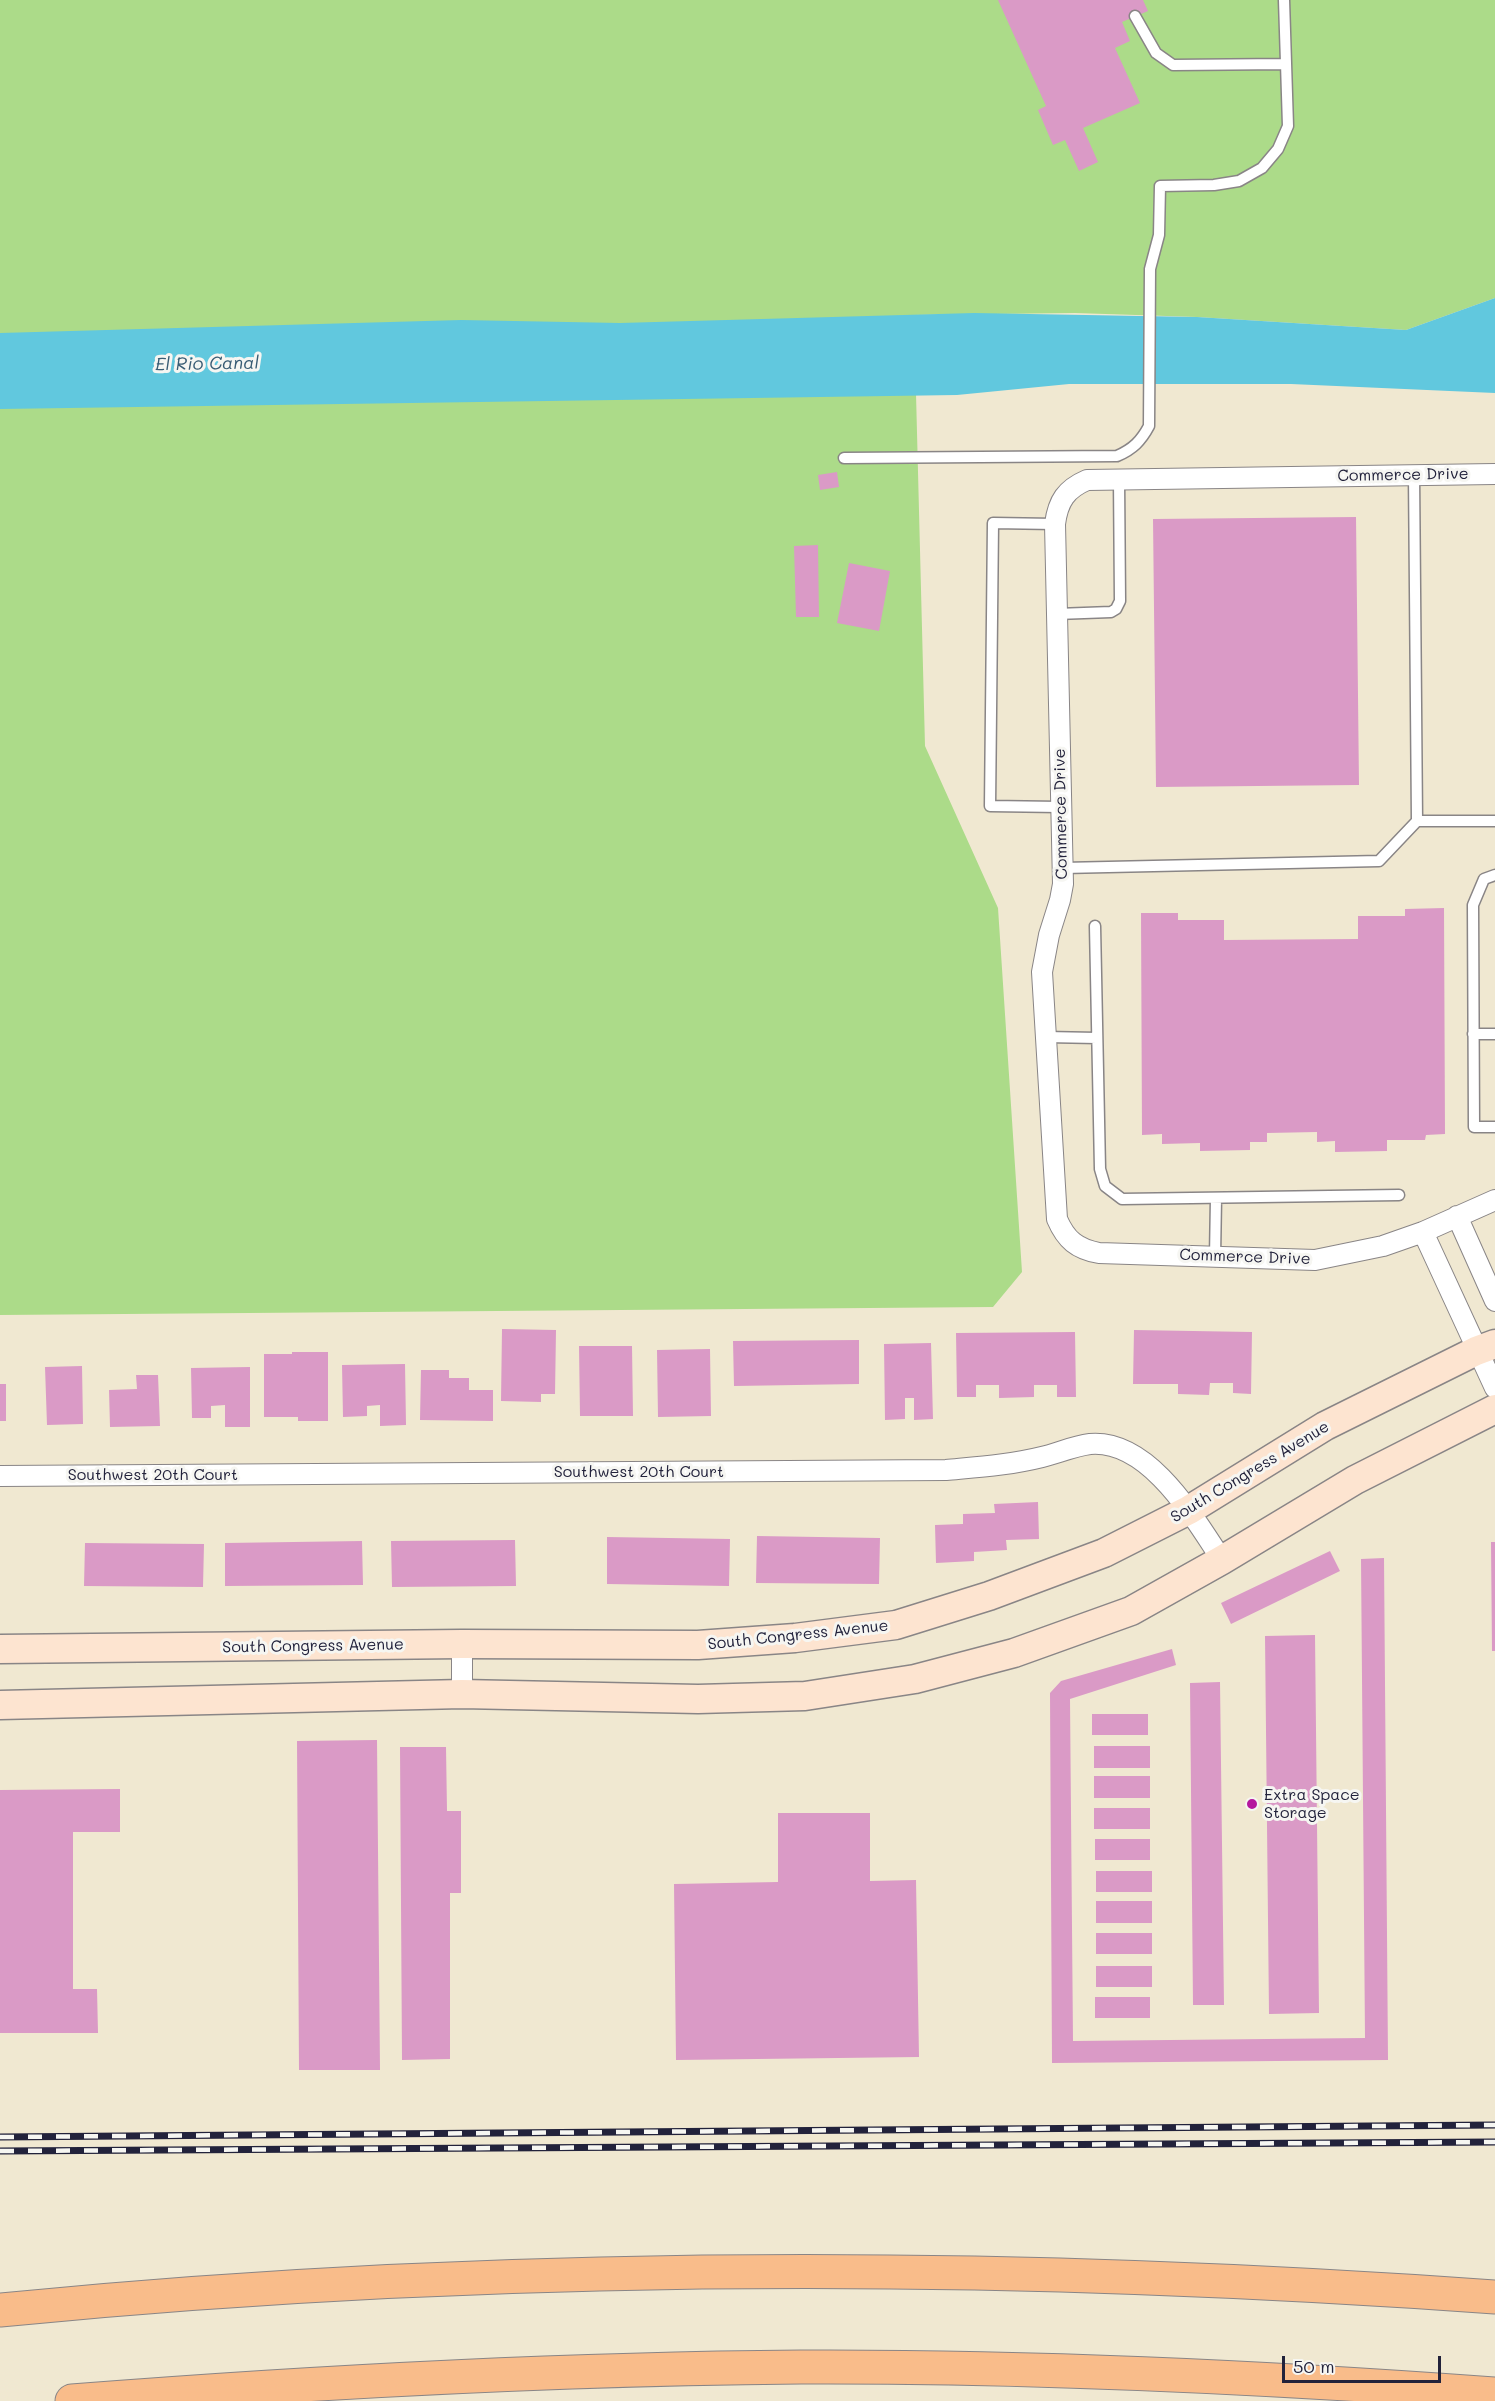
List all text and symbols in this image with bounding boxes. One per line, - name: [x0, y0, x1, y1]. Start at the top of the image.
- water label: El Rio Canal: [155, 352, 259, 376]
- street label: Commerce Drive: [1337, 464, 1469, 486]
- street label: Commerce Drive: [1050, 748, 1072, 880]
- street label: Commerce Drive: [1179, 1245, 1311, 1269]
- street label: South Congress Avenue: [1167, 1417, 1333, 1527]
- street label: Southwest 20th Court: [554, 1462, 724, 1482]
- street label: Southwest 20th Court: [68, 1465, 238, 1485]
- street label: South Congress Avenue: [707, 1616, 889, 1654]
- street label: South Congress Avenue: [222, 1635, 404, 1657]
- place label: Extra Space Storage: [1264, 1785, 1360, 1823]
- marker: Extra Space Storage: [1245, 1797, 1259, 1811]
- scale bar: [1285, 2344, 1444, 2382]
- text: 50 m: [1293, 2354, 1335, 2378]

